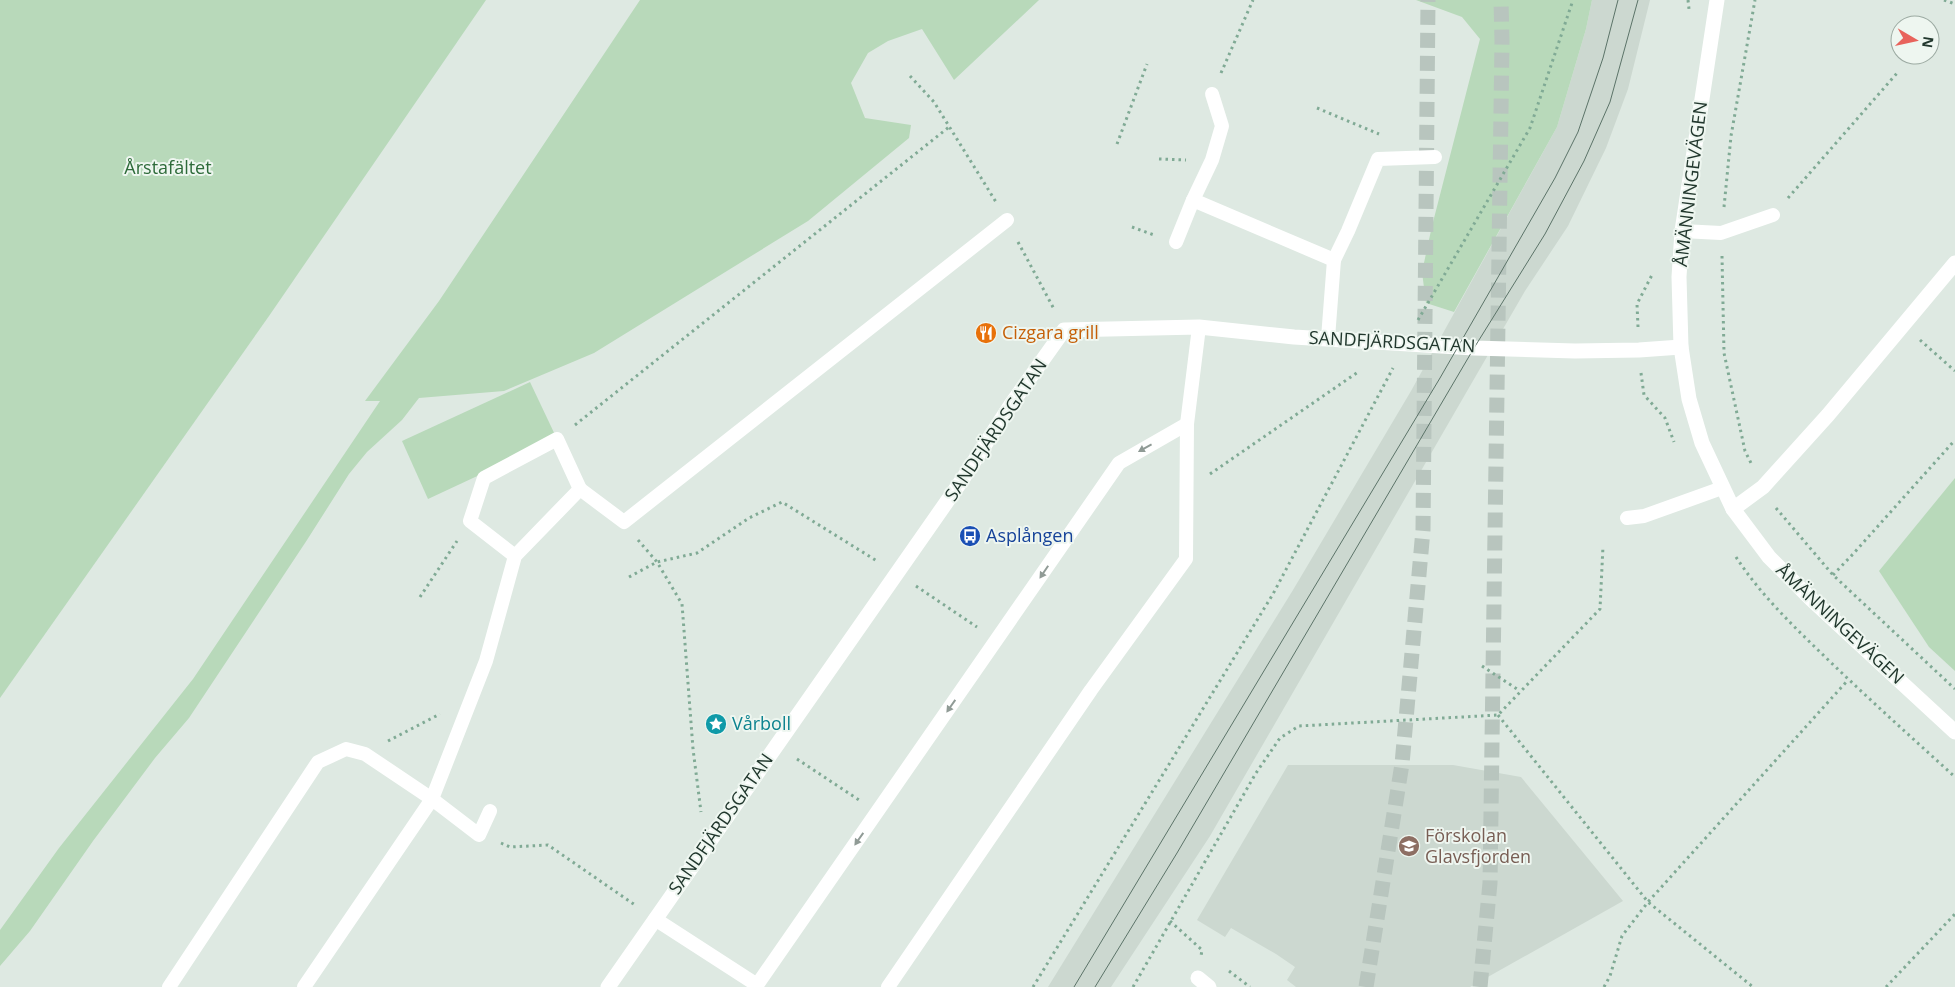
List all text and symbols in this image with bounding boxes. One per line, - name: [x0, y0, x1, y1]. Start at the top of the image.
- north arrow: [1890, 15, 1940, 65]
- text: N: [1918, 35, 1939, 49]
- street label: ÅMÄNNINGEVÄGEN: [1668, 100, 1712, 268]
- park label: Årstafältet: [124, 155, 212, 179]
- place label: Cizgara grill: [1002, 320, 1099, 344]
- restaurant icon: Cizgara grill: [974, 321, 998, 345]
- street label: SANDFJÄRDSGATAN: [1308, 325, 1476, 357]
- street label: SANDFJÄRDSGATAN: [939, 354, 1052, 505]
- one-way arrow: [1137, 444, 1152, 452]
- place label: Asplången: [986, 523, 1073, 547]
- bus stop icon: Asplången: [958, 524, 982, 548]
- street label: ÅMÄNNINGEVÄGEN: [1772, 558, 1910, 689]
- one-way arrow: [1039, 565, 1049, 579]
- one-way arrow: [946, 699, 956, 713]
- place label: Vårboll: [732, 711, 791, 735]
- place icon: Vårboll: [704, 712, 728, 736]
- street label: SANDFJÄRDSGATAN: [663, 748, 778, 899]
- place label: Förskolan Glavsfjorden: [1425, 823, 1531, 868]
- one-way arrow: [854, 832, 864, 846]
- school or university icon: Förskolan Glavsfjorden: [1397, 834, 1421, 858]

